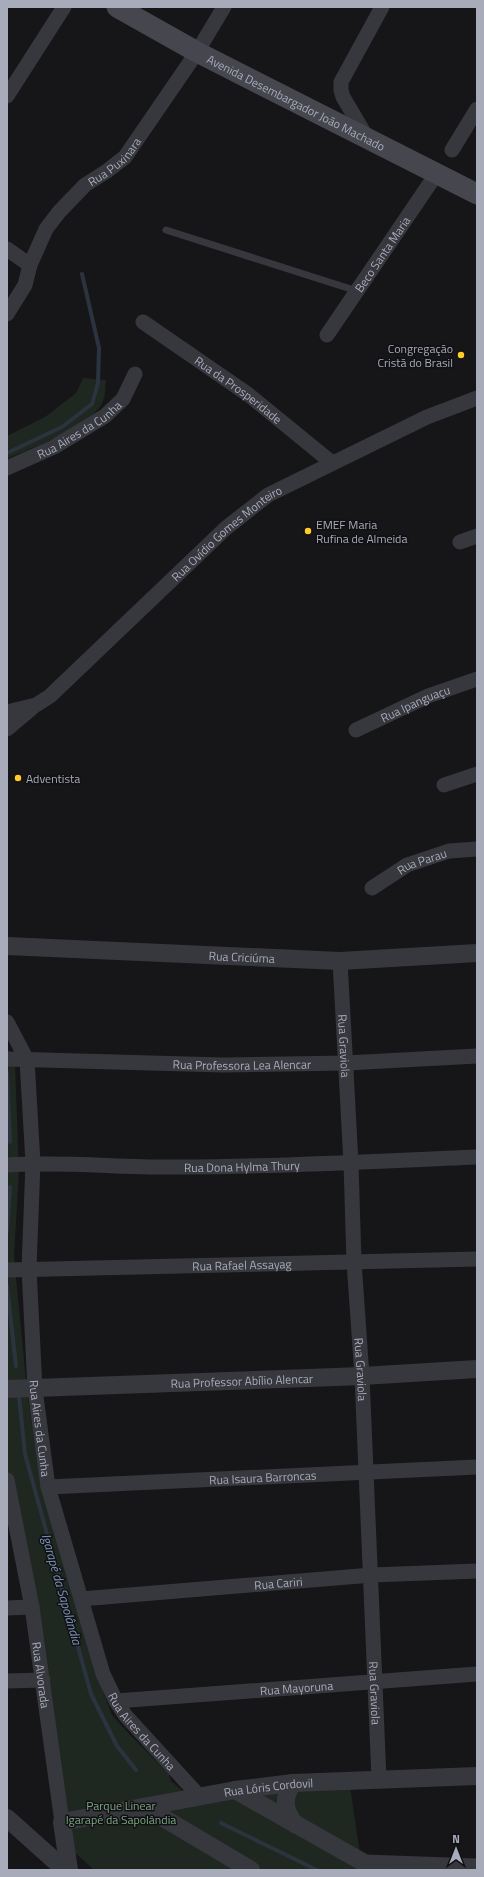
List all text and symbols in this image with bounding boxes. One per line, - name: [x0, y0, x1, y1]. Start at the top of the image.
- street label: Avenida Desembargador João Machado: [204, 49, 389, 155]
- street label: Rua Puxinara: [84, 133, 146, 191]
- street label: Beco Santa Maria: [349, 212, 415, 296]
- place label: Congregação Cristã do Brasil: [377, 339, 453, 372]
- marker: Congregação Cristã do Brasil: [456, 350, 466, 360]
- street label: Rua da Prosperidade: [191, 351, 286, 428]
- street label: Rua Aires da Cunha: [34, 396, 126, 463]
- street label: Rua Ovídio Gomes Monteiro: [166, 480, 285, 585]
- place label: EMEF Maria Rufina de Almeida: [316, 515, 407, 548]
- marker: EMEF Maria Rufina de Almeida: [303, 526, 313, 536]
- street label: Rua Ipanguaçu: [377, 680, 452, 727]
- place label: Adventista: [26, 769, 80, 788]
- marker: Adventista: [13, 773, 23, 783]
- street label: Rua Parau: [393, 843, 449, 879]
- street label: Rua Criciúma: [208, 946, 275, 968]
- street label: Rua Graviola: [333, 1014, 356, 1078]
- street label: Rua Professora Lea Alencar: [172, 1054, 311, 1075]
- street label: Rua Dona Hylma Thury: [184, 1155, 300, 1176]
- street label: Rua Rafael Assayag: [192, 1254, 292, 1275]
- street label: Rua Graviola: [350, 1337, 373, 1401]
- street label: Rua Professor Abílio Alencar: [170, 1368, 313, 1393]
- street label: Rua Aires da Cunha: [25, 1380, 56, 1478]
- street label: Rua Isaura Barroncas: [209, 1465, 317, 1489]
- water label: Igarapé da Sapolândia: [37, 1531, 88, 1648]
- street label: Rua Cariri: [253, 1571, 303, 1594]
- street label: Rua Alvorada: [27, 1640, 56, 1709]
- street label: Rua Graviola: [365, 1661, 386, 1725]
- street label: Rua Mayoruna: [259, 1675, 334, 1700]
- street label: Rua Aires da Cunha: [104, 1689, 181, 1774]
- street label: Rua Lóris Cordovil: [222, 1773, 313, 1801]
- park label: Parque Linear Igarapé da Sapolândia: [66, 1796, 176, 1829]
- north arrow: [436, 1829, 476, 1869]
- text: N: [452, 1831, 460, 1847]

